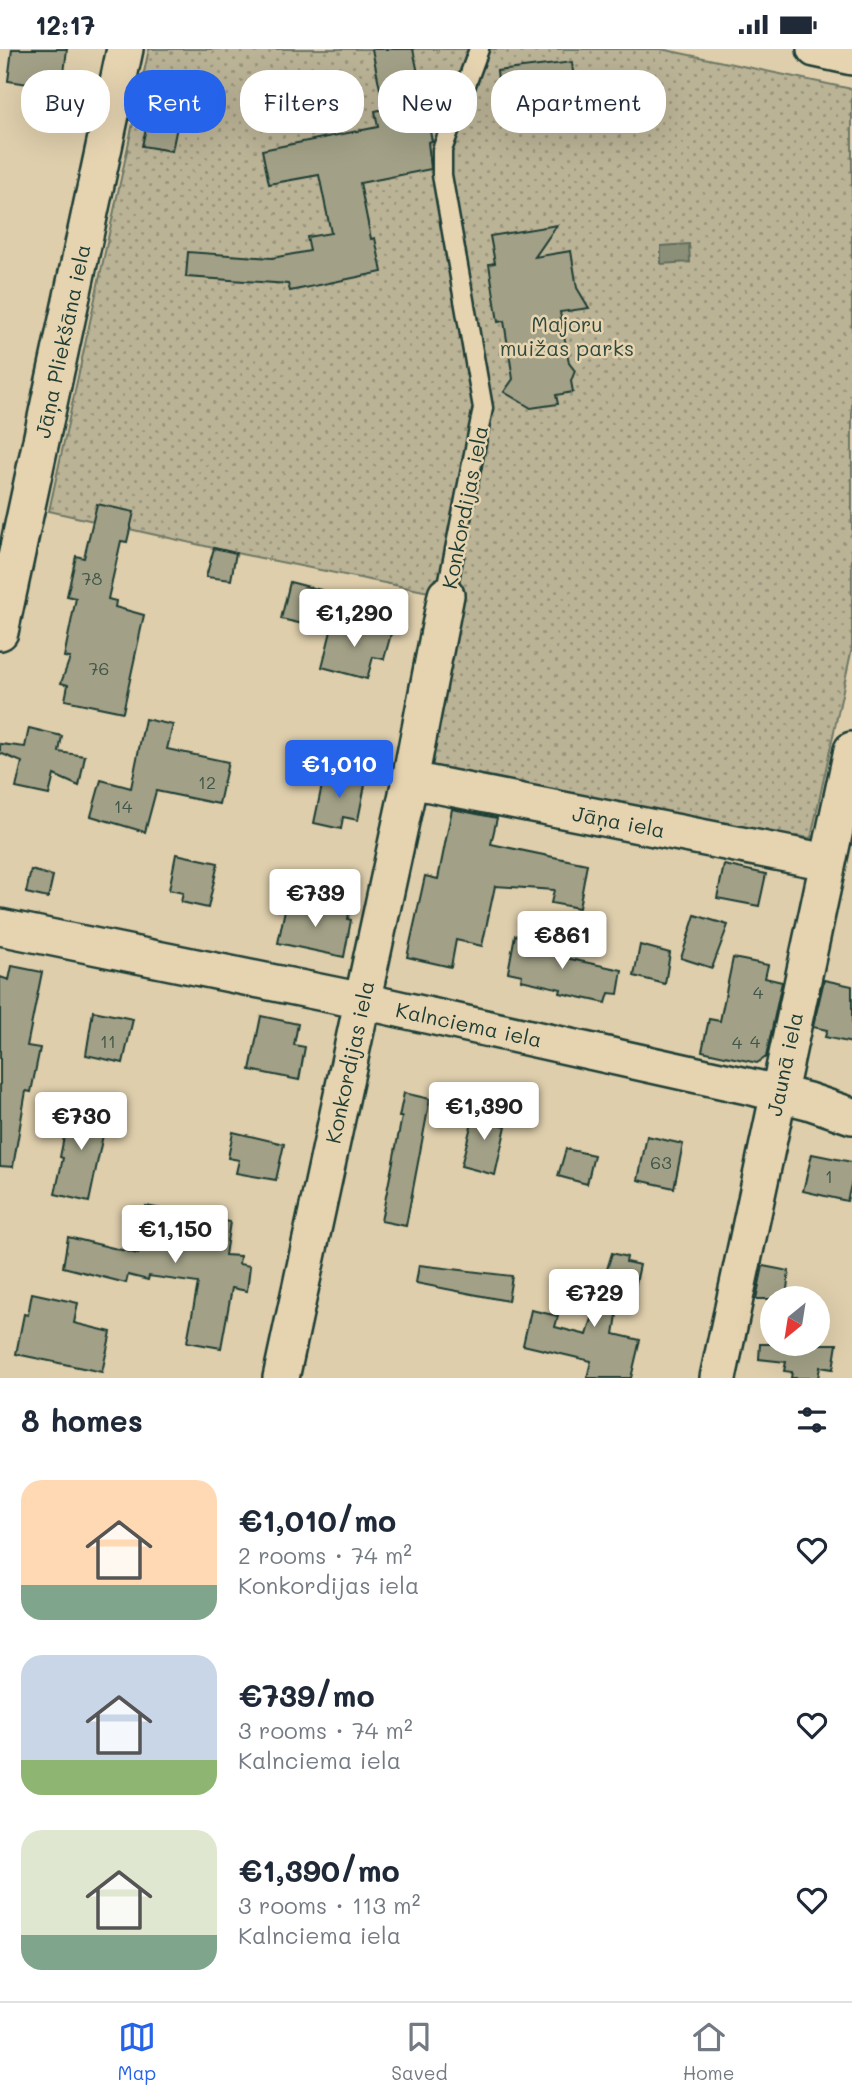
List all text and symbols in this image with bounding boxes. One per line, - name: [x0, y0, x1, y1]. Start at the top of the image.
- text: 12:17: [35, 8, 95, 42]
- chip: Buy: [21, 70, 110, 133]
- chip: Rent: [124, 70, 226, 133]
- chip: Filters: [240, 70, 364, 133]
- chip: New: [378, 70, 477, 133]
- chip: Apartment: [491, 70, 666, 133]
- street label: Jāņa Pliekšāna iela: [28, 242, 97, 440]
- park label: Majoru muižas parks: [500, 310, 634, 361]
- street label: Konkordijas iela: [435, 423, 493, 591]
- house number: 78: [82, 566, 103, 590]
- pin: €1,290: [297, 589, 411, 649]
- text: €1,290: [315, 597, 393, 627]
- house number: 76: [89, 656, 109, 680]
- pin: €1,010: [282, 741, 396, 800]
- text: €1,010: [301, 748, 377, 778]
- house number: 12: [198, 770, 216, 794]
- house number: 14: [114, 794, 133, 818]
- street label: Jāņa iela: [570, 799, 668, 844]
- pin: €739: [274, 869, 356, 929]
- text: €739: [285, 877, 345, 907]
- pin: €861: [521, 911, 603, 971]
- text: €861: [533, 919, 591, 949]
- street label: Konkordijas iela: [319, 978, 379, 1146]
- house number: 4: [753, 980, 764, 1004]
- street label: Kalnciema iela: [393, 995, 545, 1053]
- street label: Jaunā iela: [760, 1010, 808, 1118]
- house number: 11: [100, 1029, 116, 1053]
- house number: 4: [750, 1029, 761, 1053]
- house number: 4: [732, 1030, 743, 1054]
- pin: €1,390: [427, 1083, 541, 1142]
- text: €1,390: [445, 1090, 523, 1120]
- pin: €730: [40, 1093, 122, 1152]
- text: €730: [51, 1100, 111, 1130]
- house number: 63: [650, 1150, 672, 1174]
- house number: 1: [825, 1164, 833, 1188]
- pin: €1,150: [118, 1205, 232, 1265]
- text: €1,150: [138, 1213, 212, 1243]
- pin: €729: [553, 1269, 635, 1329]
- text: €729: [565, 1277, 623, 1307]
- north arrow: [760, 1286, 830, 1356]
- map controls: [760, 1286, 830, 1356]
- text: 8 homes: [21, 1400, 143, 1440]
- icon: filters: [793, 1401, 831, 1439]
- text: €1,010/mo: [238, 1500, 396, 1540]
- icon: home: [77, 1508, 161, 1592]
- icon: heart: [793, 1531, 831, 1569]
- text: 2 rooms · 74 m²: [238, 1540, 412, 1570]
- text: Konkordijas iela: [238, 1570, 419, 1600]
- text: €739/mo: [238, 1675, 375, 1715]
- icon: home: [77, 1683, 161, 1767]
- icon: heart: [793, 1706, 831, 1744]
- text: 3 rooms · 74 m²: [238, 1715, 413, 1745]
- text: Kalnciema iela: [238, 1745, 401, 1775]
- text: €1,390/mo: [238, 1850, 400, 1890]
- icon: home: [77, 1858, 161, 1942]
- icon: heart: [793, 1881, 831, 1919]
- text: 3 rooms · 113 m²: [238, 1890, 420, 1920]
- text: Kalnciema iela: [238, 1920, 401, 1950]
- tab: Map: [118, 2018, 156, 2085]
- tab: Saved: [391, 2018, 448, 2085]
- tab: Home: [683, 2018, 734, 2085]

